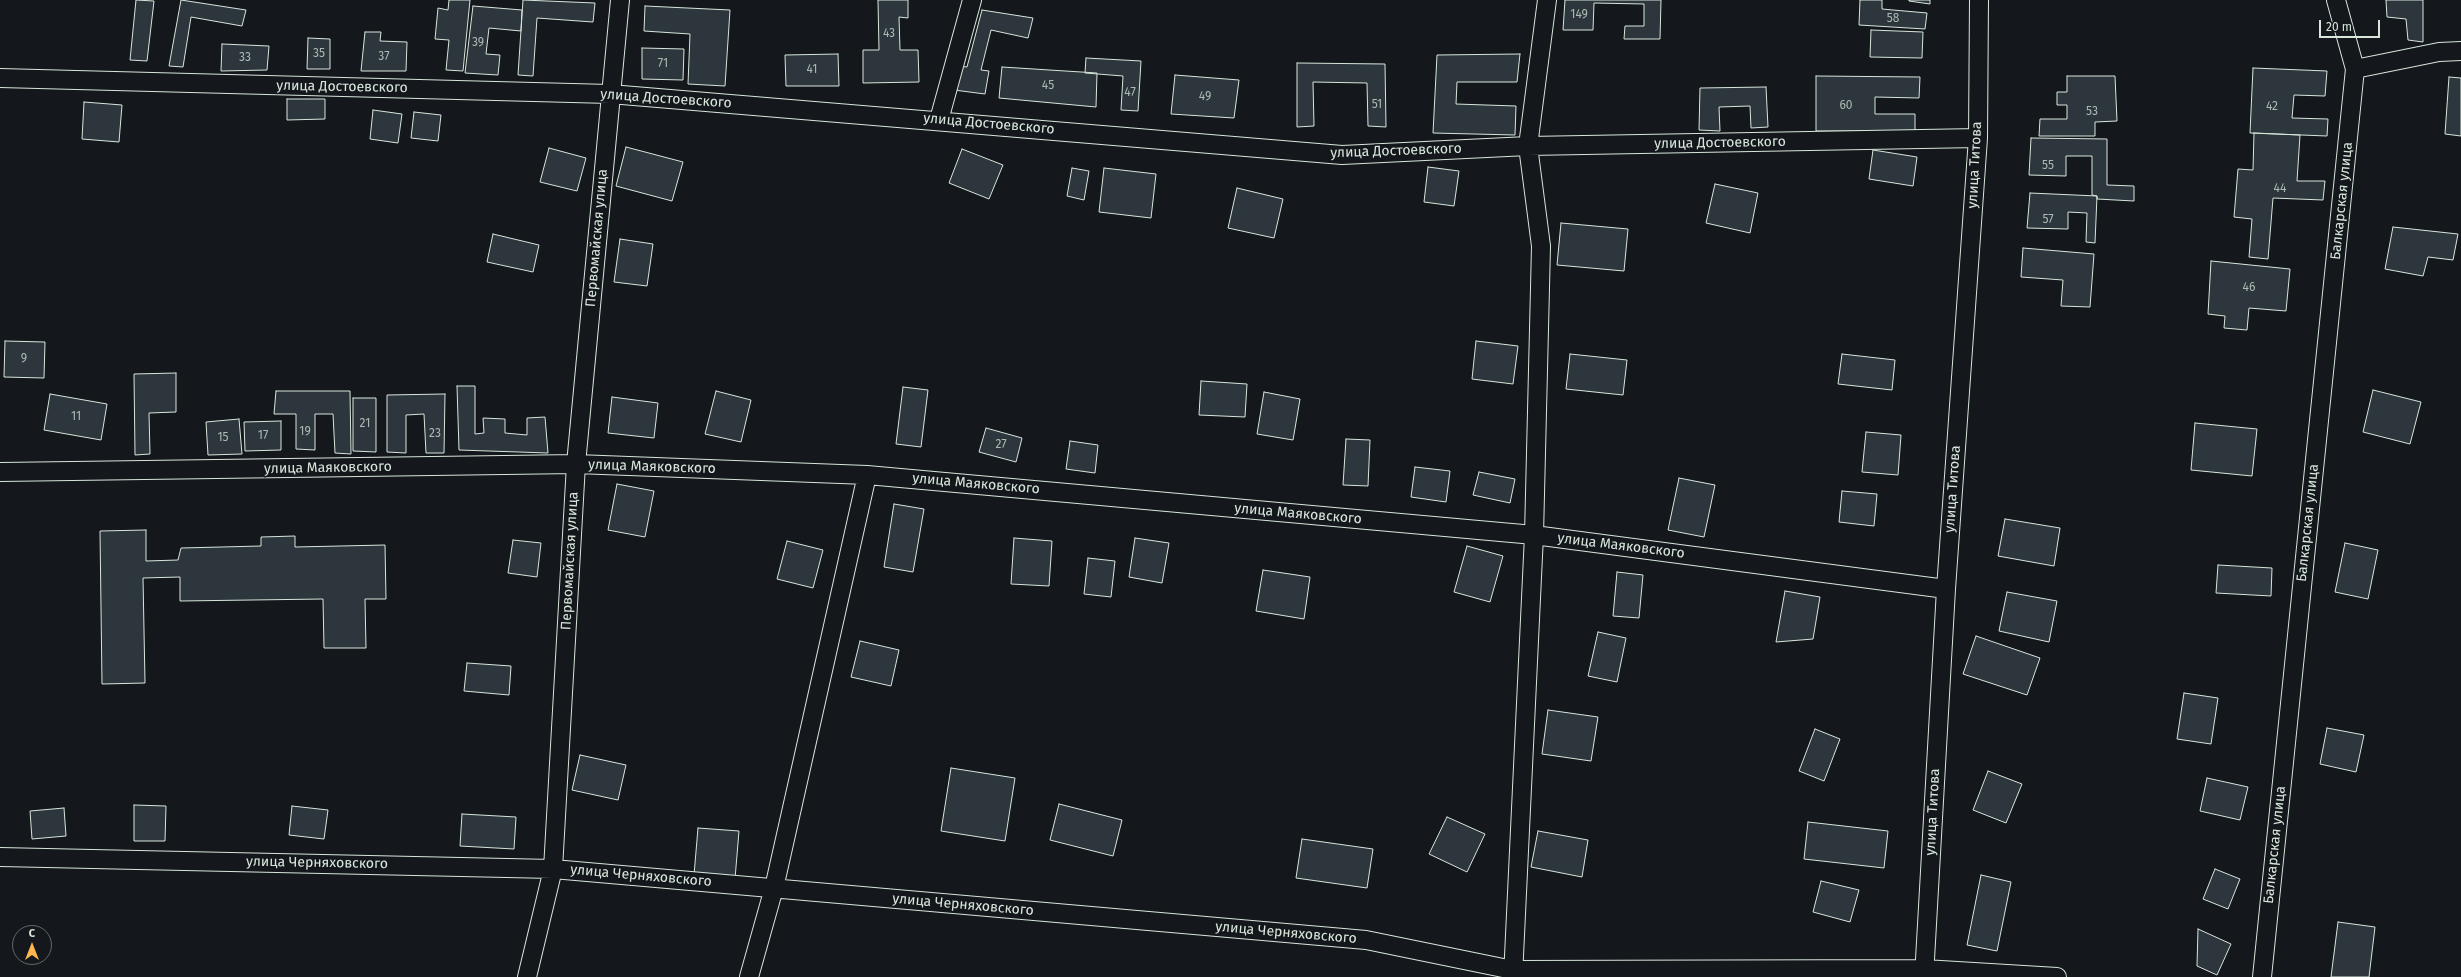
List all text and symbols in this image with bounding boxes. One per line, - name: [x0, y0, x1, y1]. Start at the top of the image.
- house number: 149: [1570, 8, 1588, 22]
- house number: 58: [1887, 12, 1899, 26]
- scale bar: [2321, 12, 2382, 38]
- text: 20 m: [2326, 20, 2352, 34]
- house number: 43: [883, 27, 895, 41]
- house number: 39: [472, 36, 484, 50]
- house number: 35: [313, 47, 325, 61]
- house number: 37: [378, 50, 390, 64]
- house number: 33: [239, 51, 251, 65]
- house number: 71: [658, 57, 668, 71]
- house number: 41: [807, 63, 817, 77]
- street label: улица Достоевского: [276, 77, 408, 97]
- house number: 45: [1042, 79, 1054, 93]
- street label: улица Достоевского: [600, 86, 732, 112]
- house number: 47: [1124, 86, 1136, 100]
- house number: 49: [1199, 90, 1211, 104]
- house number: 51: [1372, 98, 1382, 112]
- house number: 60: [1839, 99, 1853, 113]
- house number: 42: [2266, 100, 2278, 114]
- house number: 53: [2086, 105, 2098, 119]
- street label: улица Достоевского: [923, 110, 1055, 138]
- street label: улица Титова: [1964, 121, 1986, 209]
- street label: улица Достоевского: [1654, 133, 1786, 153]
- street label: улица Достоевского: [1330, 140, 1462, 162]
- street label: Балкарская улица: [2327, 141, 2357, 261]
- house number: 55: [2042, 159, 2054, 173]
- street label: Первомайская улица: [583, 168, 611, 308]
- house number: 44: [2274, 182, 2286, 196]
- house number: 57: [2042, 213, 2054, 227]
- house number: 46: [2243, 281, 2255, 295]
- house number: 9: [21, 352, 27, 366]
- house number: 11: [71, 410, 81, 424]
- house number: 21: [360, 417, 370, 431]
- house number: 19: [299, 425, 311, 439]
- house number: 23: [429, 427, 441, 441]
- house number: 17: [258, 429, 268, 443]
- house number: 15: [217, 431, 229, 445]
- house number: 27: [995, 438, 1007, 452]
- street label: улица Титова: [1942, 445, 1964, 533]
- street label: улица Маяковского: [588, 456, 716, 478]
- street label: улица Маяковского: [264, 458, 392, 478]
- street label: Балкарская улица: [2293, 463, 2323, 583]
- street label: улица Маяковского: [912, 470, 1040, 498]
- street label: Первомайская улица: [558, 491, 582, 631]
- street label: улица Маяковского: [1234, 500, 1362, 528]
- street label: улица Маяковского: [1556, 530, 1686, 562]
- street label: улица Титова: [1922, 768, 1944, 856]
- street label: Балкарская улица: [2260, 785, 2290, 905]
- street label: улица Черняховского: [246, 853, 388, 873]
- street label: улица Черняховского: [570, 861, 712, 891]
- street label: улица Черняховского: [892, 890, 1034, 920]
- street label: улица Черняховского: [1215, 918, 1357, 948]
- north arrow: [12, 925, 52, 965]
- text: С: [29, 927, 35, 940]

